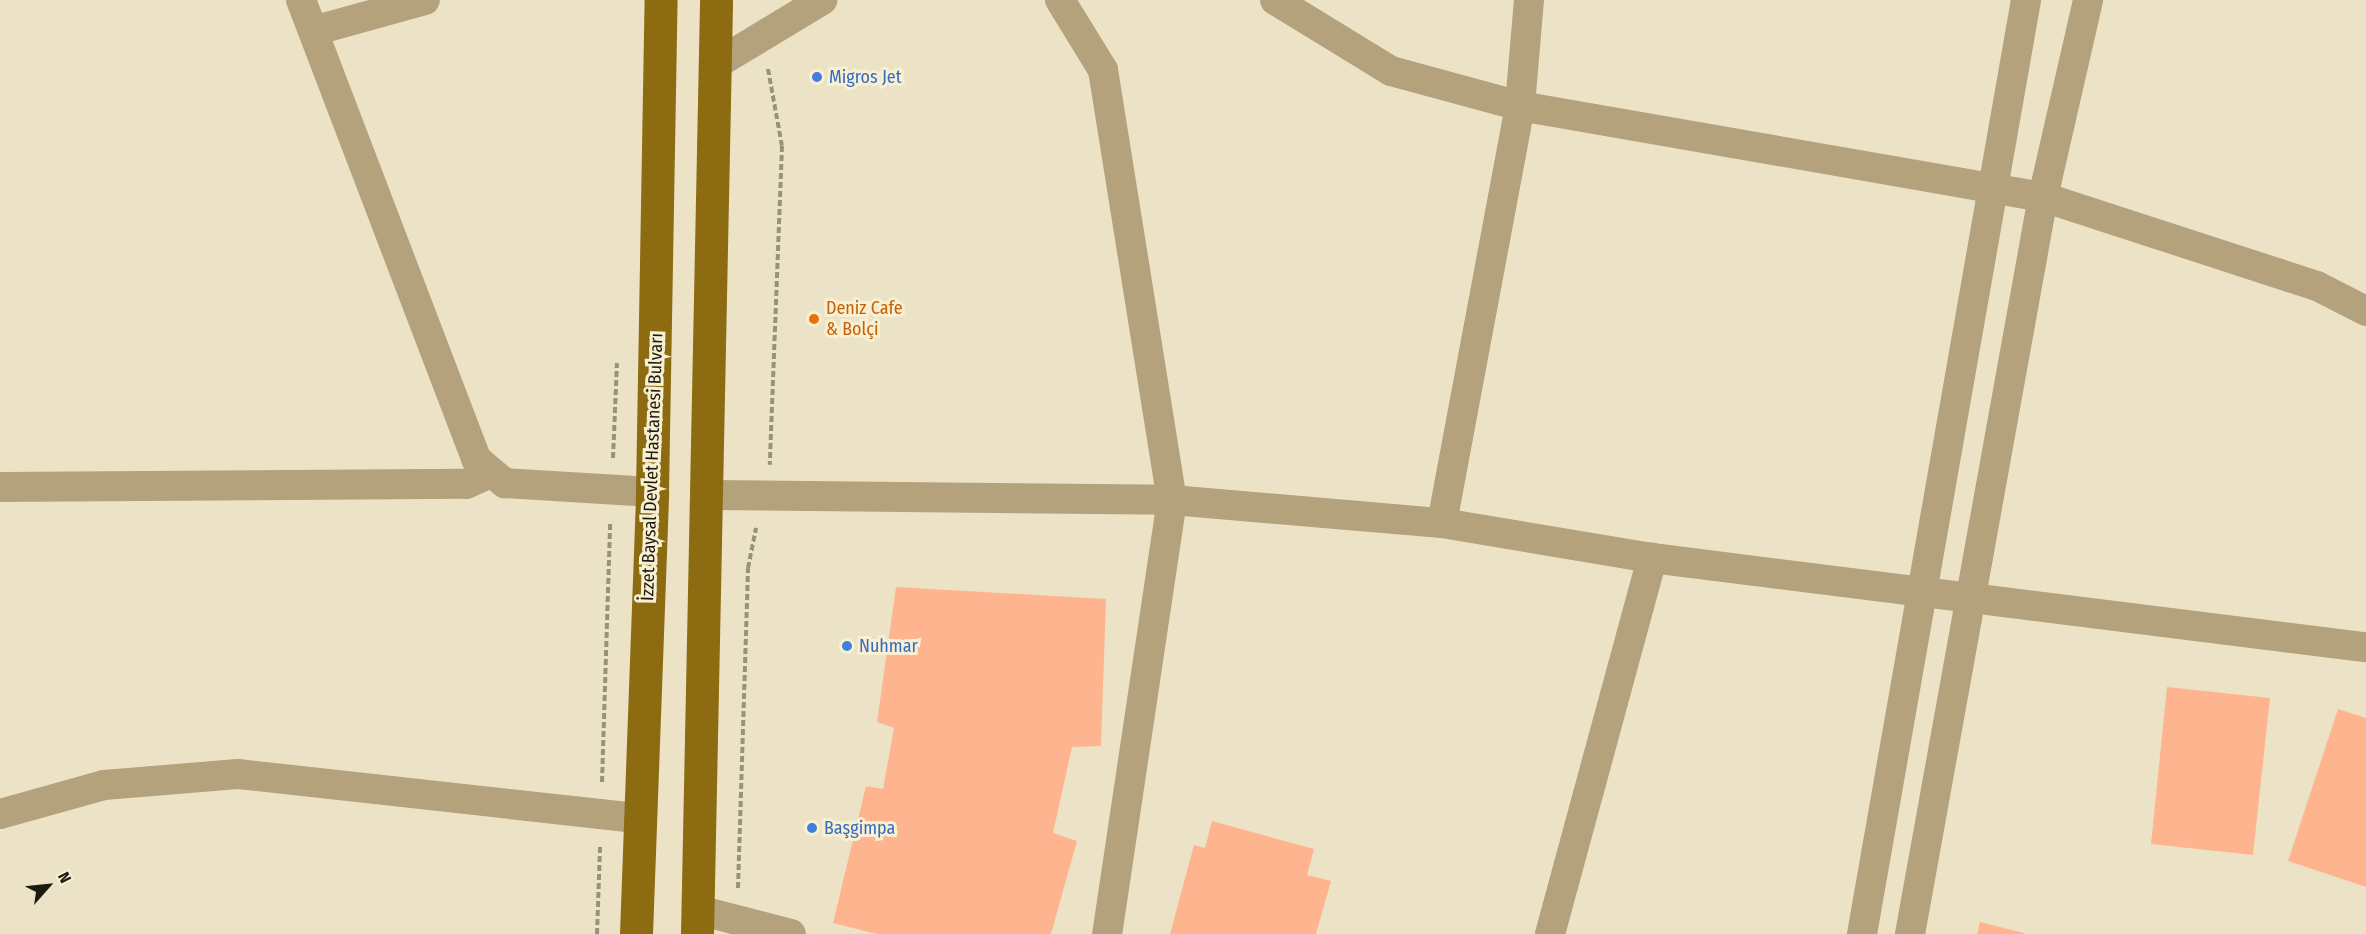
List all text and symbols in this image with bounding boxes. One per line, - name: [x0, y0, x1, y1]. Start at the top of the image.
- place label: Migros Jet: [829, 66, 902, 88]
- marker: Migros Jet: [810, 70, 824, 84]
- place label: Deniz Cafe & Bolçi: [826, 298, 903, 340]
- marker: Deniz Cafe & Bolçi: [807, 312, 821, 326]
- street label: İzzet Baysal Devlet Hastanesi Bulvarı: [637, 333, 667, 601]
- place label: Nuhmar: [859, 635, 918, 657]
- marker: Nuhmar: [840, 639, 854, 653]
- place label: Başgimpa: [824, 817, 895, 839]
- marker: Başgimpa: [805, 821, 819, 835]
- north arrow: [18, 856, 78, 916]
- text: N: [54, 869, 75, 886]

